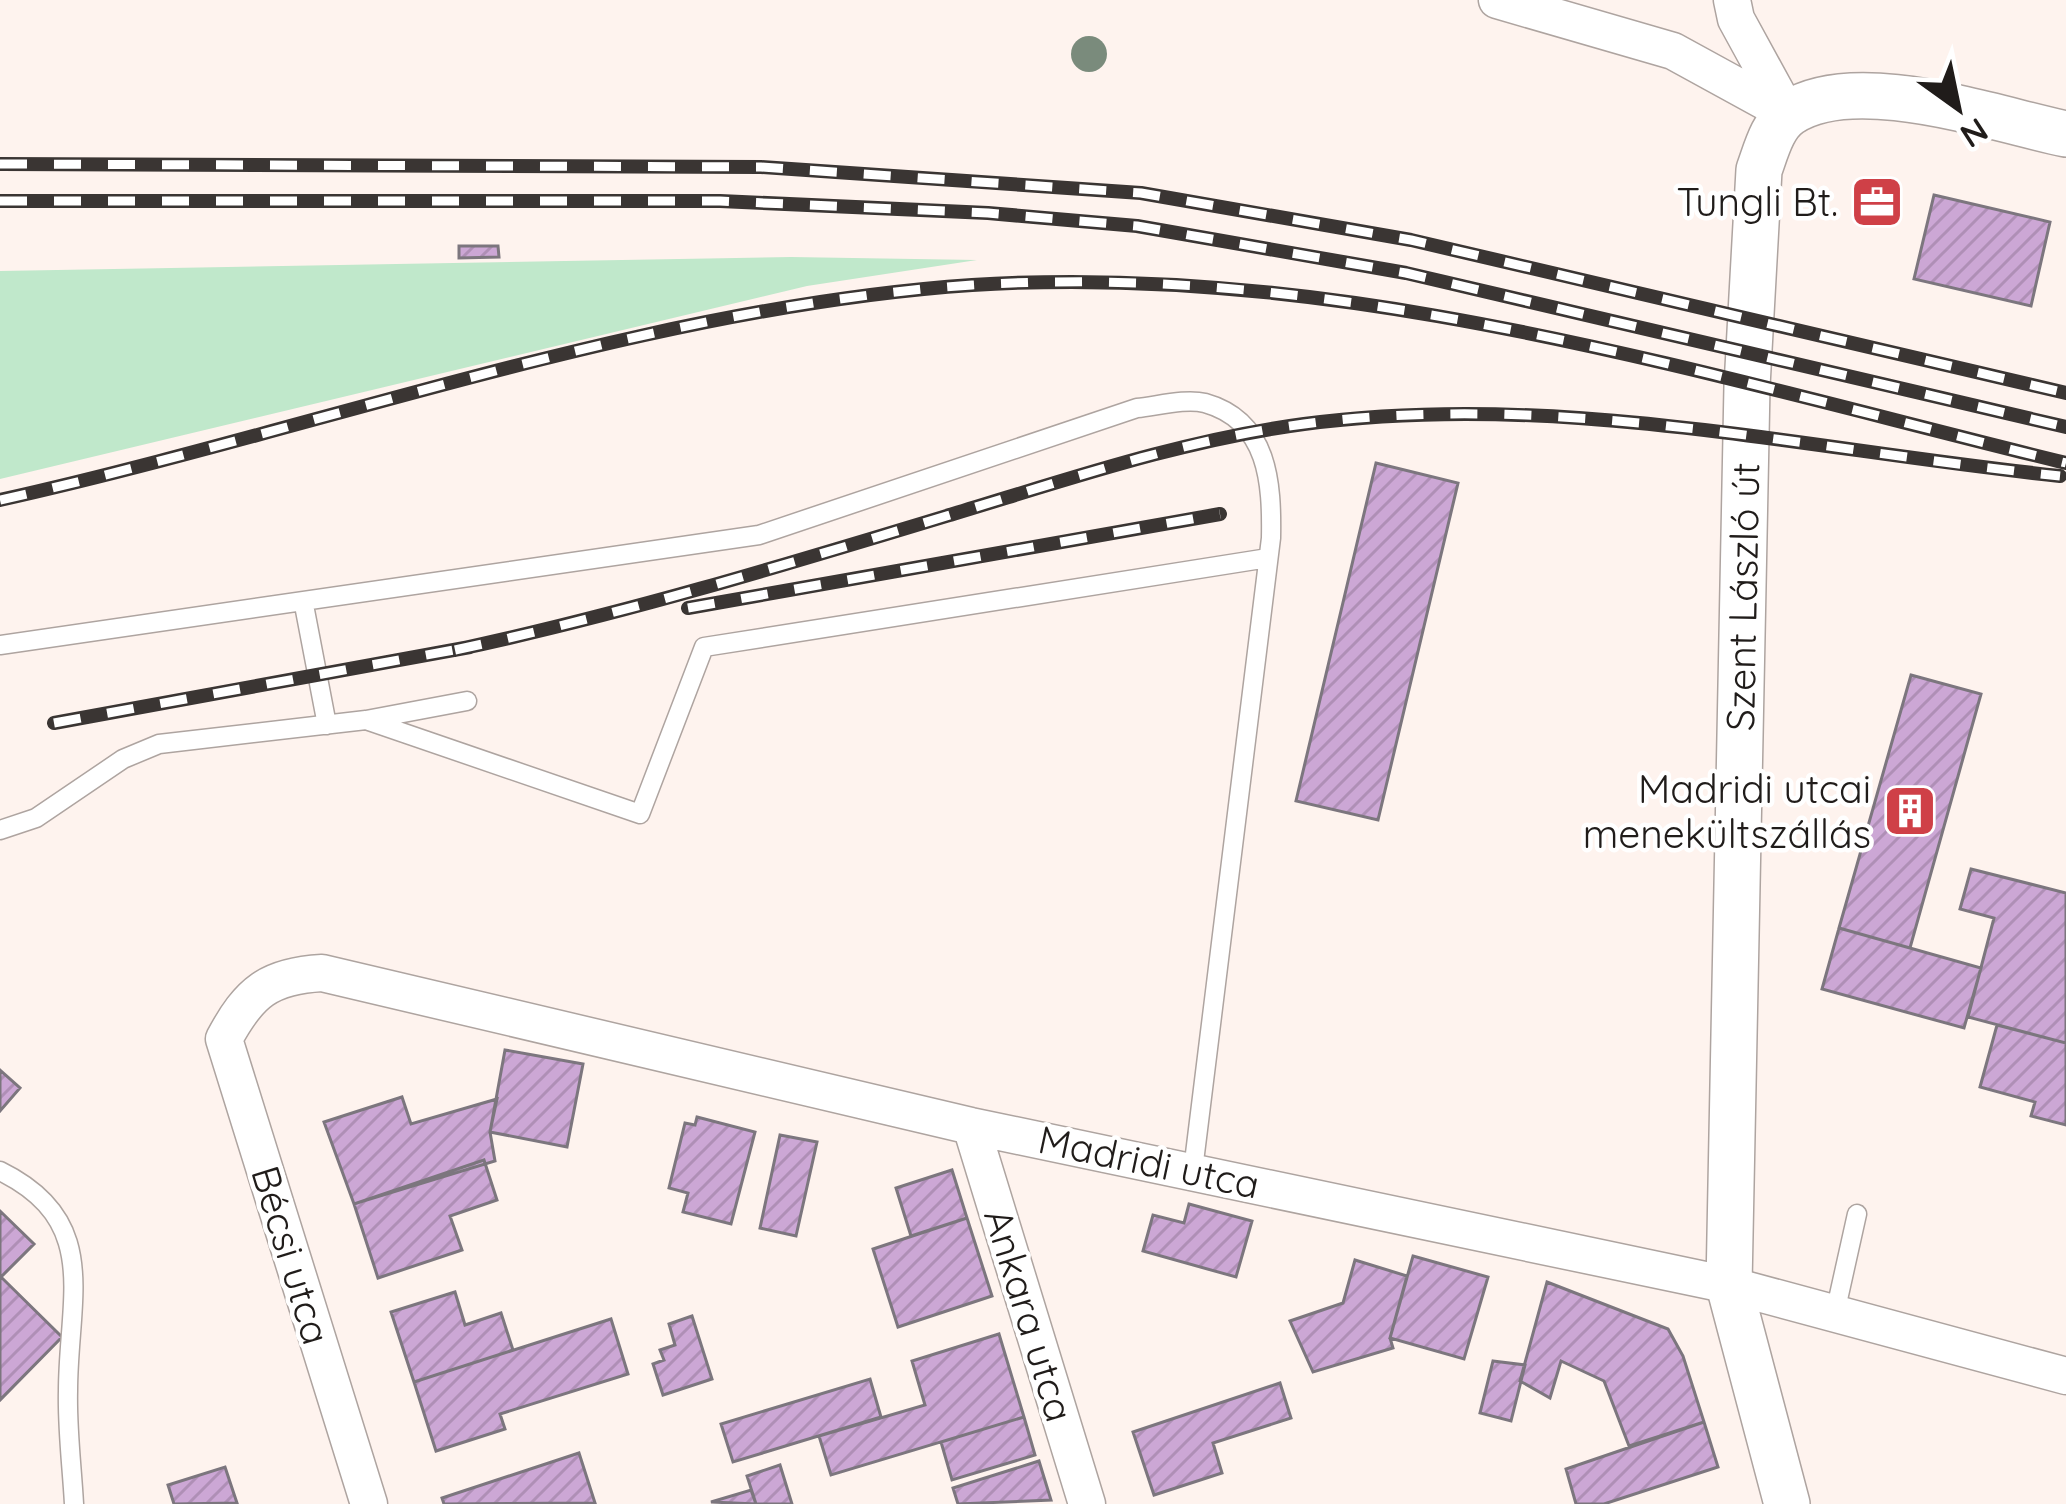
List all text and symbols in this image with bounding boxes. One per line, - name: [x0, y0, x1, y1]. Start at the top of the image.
- north arrow: [1898, 48, 2018, 168]
- text: N: [1953, 110, 1996, 157]
- office icon: Tungli Bt.: [1849, 174, 1905, 230]
- place label: Tungli Bt.: [1676, 177, 1838, 226]
- street label: Szent László út: [1715, 462, 1769, 732]
- place label: Madridi utcai menekültszállás: [1583, 764, 1871, 858]
- building icon: Madridi utcai menekültszállás: [1882, 783, 1938, 839]
- street label: Madridi utca: [1034, 1114, 1264, 1209]
- street label: Bécsi utca: [241, 1160, 342, 1350]
- street label: Ankara utca: [974, 1202, 1085, 1427]

